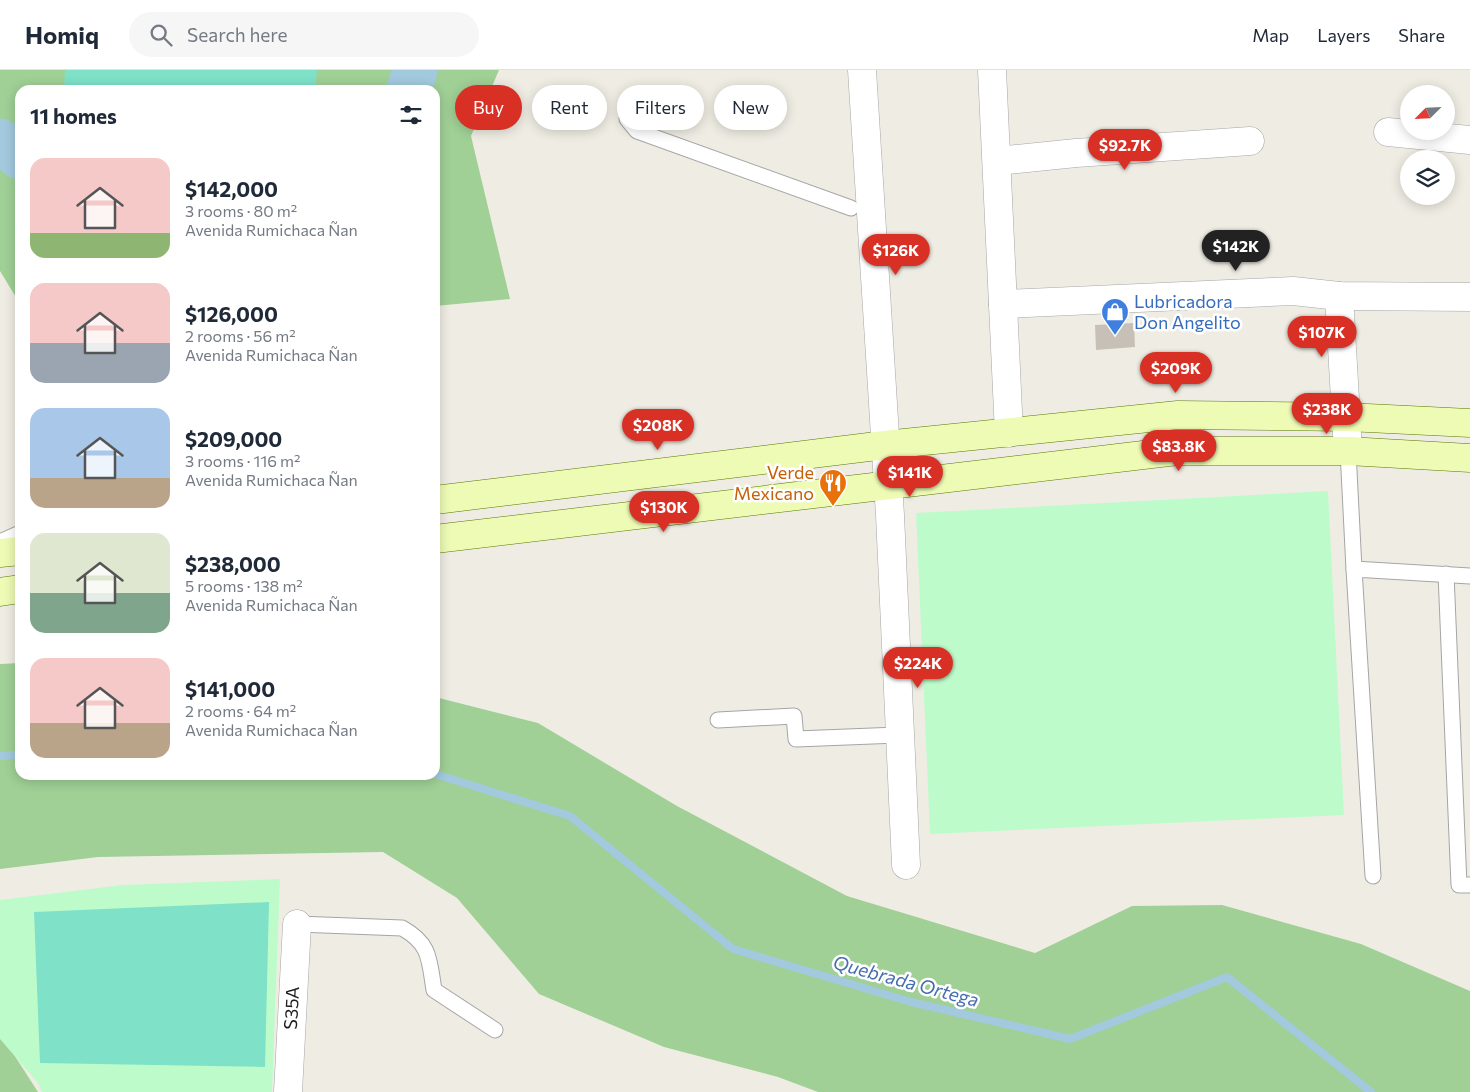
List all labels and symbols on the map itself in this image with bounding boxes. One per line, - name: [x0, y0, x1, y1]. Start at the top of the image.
- north arrow: [1400, 85, 1455, 140]
- pin: $92.7K: [1084, 128, 1166, 171]
- pin: $142K: [1201, 230, 1271, 272]
- pin: $126K: [861, 234, 931, 276]
- place label: Lubricadora Don Angelito: [1134, 290, 1241, 333]
- shop icon: Lubricadora Don Angelito: [1100, 297, 1130, 336]
- pin: $107K: [1287, 316, 1357, 358]
- pin: $209K: [1141, 352, 1211, 394]
- pin: $238K: [1292, 392, 1362, 435]
- pin: $208K: [623, 408, 693, 451]
- pin: $83.8K: [1138, 430, 1220, 472]
- pin: $141K: [875, 456, 945, 498]
- place label: Verde Mexicano: [734, 461, 814, 504]
- restaurant icon: Verde Mexicano: [818, 468, 848, 507]
- pin: $130K: [629, 490, 699, 533]
- pin: $224K: [883, 646, 953, 689]
- water label: Quebrada Ortega: [831, 950, 982, 1011]
- street label: S35A: [279, 986, 303, 1030]

